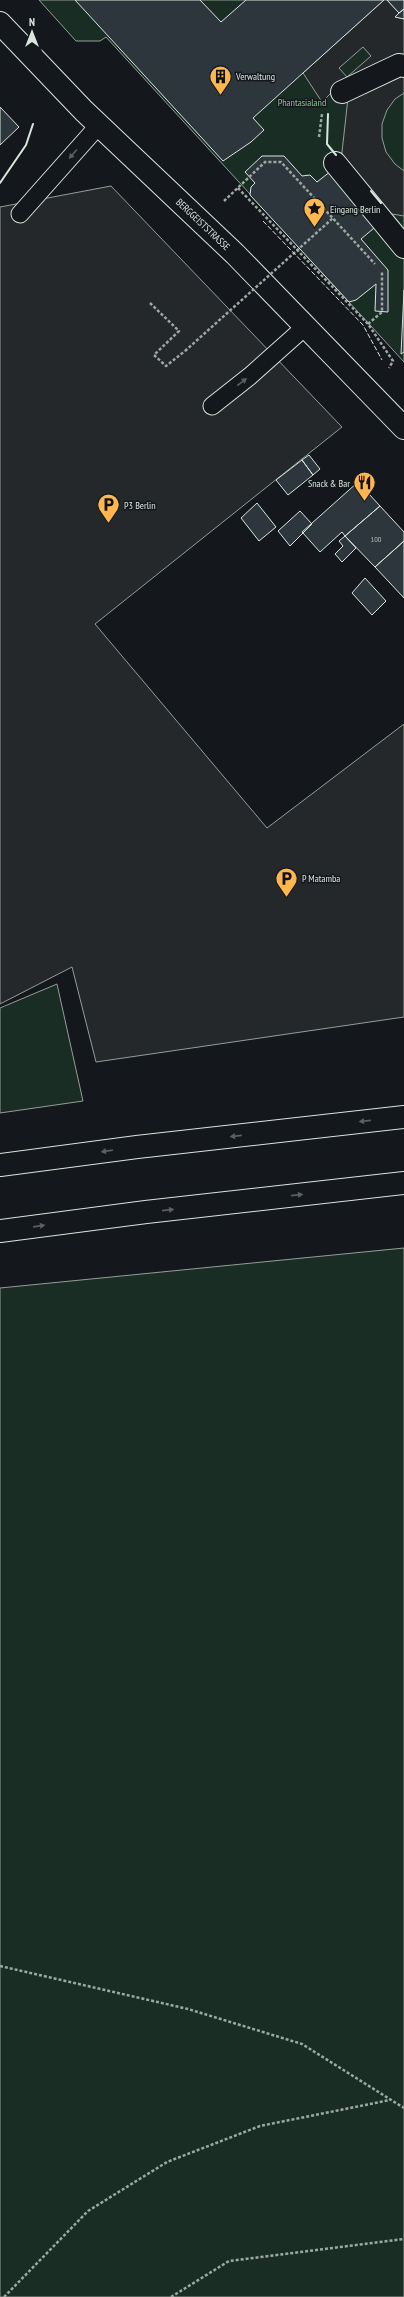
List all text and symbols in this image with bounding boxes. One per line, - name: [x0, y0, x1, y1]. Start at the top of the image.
- north arrow: [12, 12, 52, 52]
- text: N: [29, 15, 35, 29]
- building icon: Verwaltung: [208, 63, 234, 96]
- place label: Verwaltung: [235, 70, 275, 83]
- park label: Phantasialand: [278, 96, 326, 109]
- one-way arrow: [68, 149, 78, 159]
- street label: BERGGEISTSTRASSE: [174, 195, 233, 253]
- place icon: Eingang Berlin: [301, 196, 327, 229]
- place label: Eingang Berlin: [330, 203, 380, 216]
- one-way arrow: [237, 377, 248, 386]
- restaurant icon: Snack & Bar: [352, 470, 378, 503]
- place label: Snack & Bar: [308, 477, 350, 490]
- parking icon: P3 Berlin: [96, 492, 122, 525]
- place label: P3 Berlin: [124, 499, 156, 512]
- house number: 100: [371, 534, 382, 544]
- parking icon: P Matamba: [274, 865, 300, 898]
- place label: P Matamba: [302, 872, 340, 885]
- one-way arrow: [359, 1118, 371, 1124]
- one-way arrow: [230, 1132, 242, 1139]
- one-way arrow: [101, 1148, 113, 1154]
- one-way arrow: [291, 1192, 303, 1198]
- one-way arrow: [162, 1206, 174, 1213]
- one-way arrow: [33, 1223, 45, 1229]

